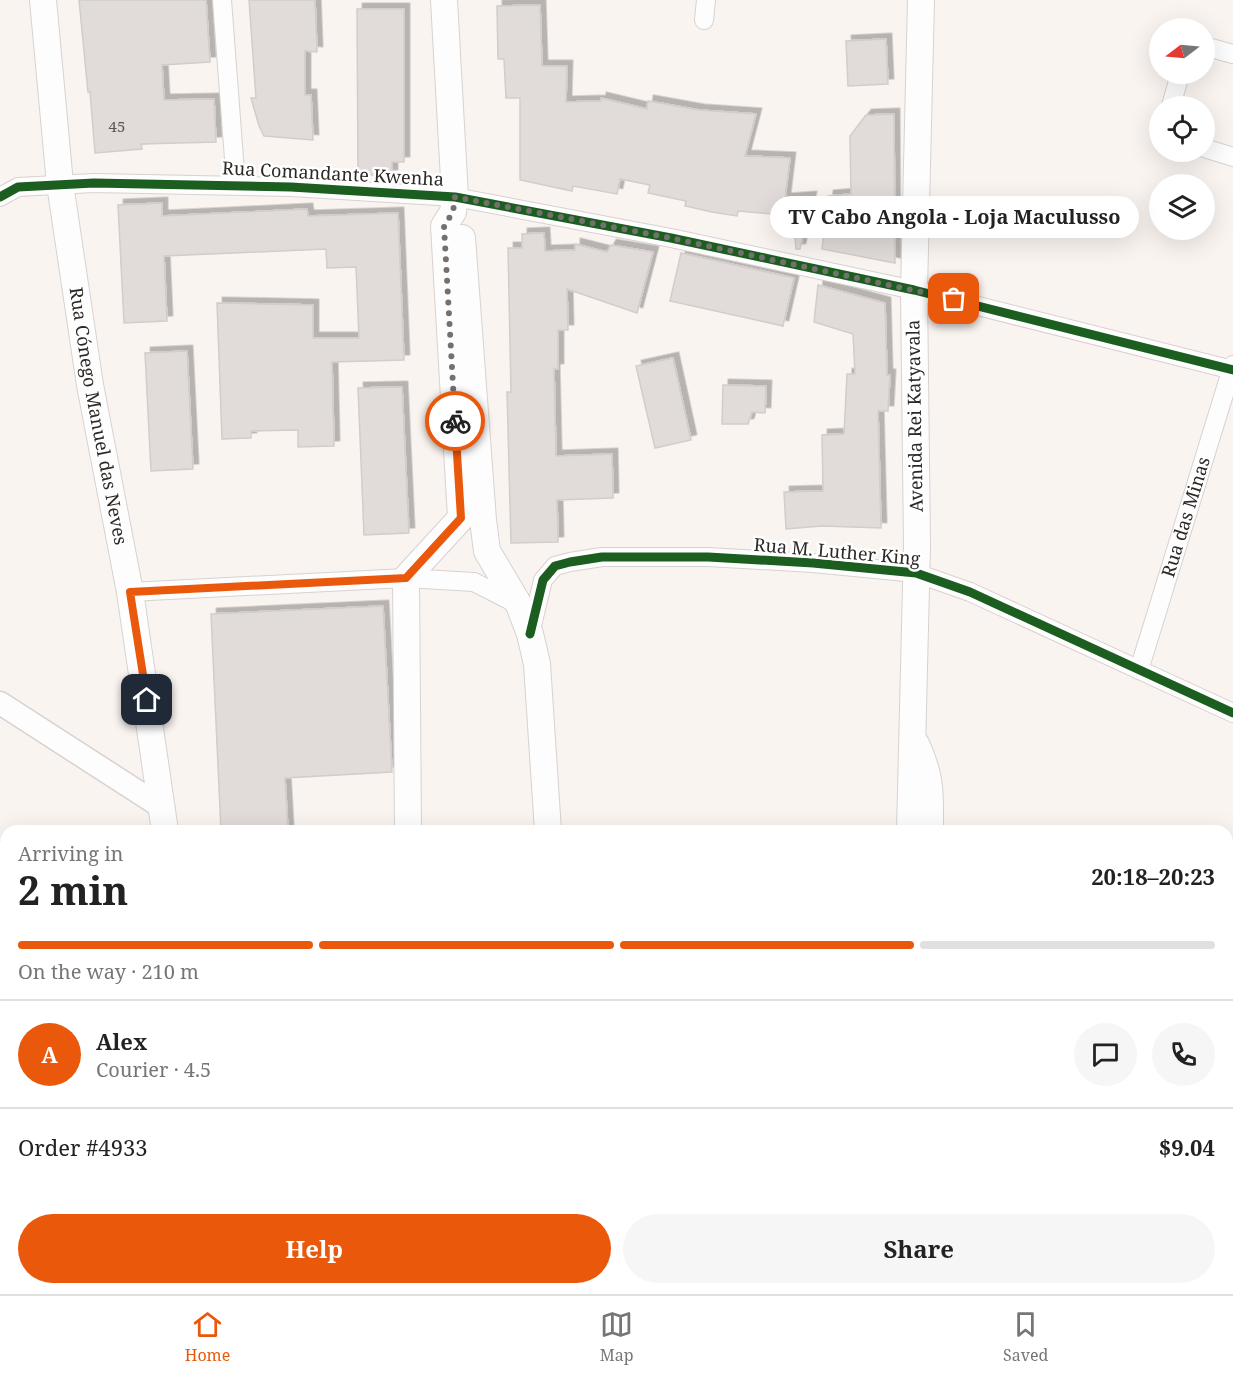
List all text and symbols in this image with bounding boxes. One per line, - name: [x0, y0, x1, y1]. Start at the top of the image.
- north arrow: [1149, 18, 1215, 84]
- map controls: [1149, 18, 1215, 240]
- button: locate: [1149, 96, 1215, 162]
- house number: 45: [109, 116, 125, 136]
- street label: Rua Comandante Kwenha: [222, 155, 445, 191]
- button: layers: [1149, 174, 1215, 240]
- callout: TV Cabo Angola - Loja Maculusso: [770, 197, 1138, 239]
- text: TV Cabo Angola - Loja Maculusso: [789, 203, 1120, 230]
- pin: [928, 273, 979, 324]
- icon: bag: [937, 282, 970, 315]
- street label: Rua Cónego Manuel das Neves: [65, 286, 134, 547]
- street label: Avenida Rei Katyavala: [900, 320, 928, 512]
- courier: [425, 391, 485, 451]
- icon: bike: [439, 405, 472, 438]
- street label: Rua das Minas: [1155, 454, 1215, 580]
- street label: Rua M. Luther King: [753, 532, 922, 570]
- pin: [121, 674, 172, 725]
- icon: home: [130, 683, 163, 716]
- text: Arriving in: [18, 840, 123, 867]
- text: 20:18–20:23: [1091, 861, 1215, 891]
- text: 2 min: [18, 863, 128, 916]
- text: On the way · 210 m: [18, 958, 199, 985]
- button: chat: [1074, 1023, 1137, 1086]
- button: phone: [1152, 1023, 1215, 1086]
- text: Alex: [96, 1026, 147, 1056]
- text: A: [41, 1039, 58, 1069]
- text: Courier · 4.5: [96, 1056, 211, 1083]
- text: Order #4933: [18, 1132, 148, 1162]
- text: $9.04: [1159, 1132, 1215, 1162]
- button: Help: [18, 1214, 611, 1283]
- button: Share: [623, 1214, 1215, 1283]
- tab: Home: [185, 1308, 230, 1366]
- tab: Map: [600, 1308, 634, 1366]
- tab: Saved: [1003, 1308, 1048, 1366]

